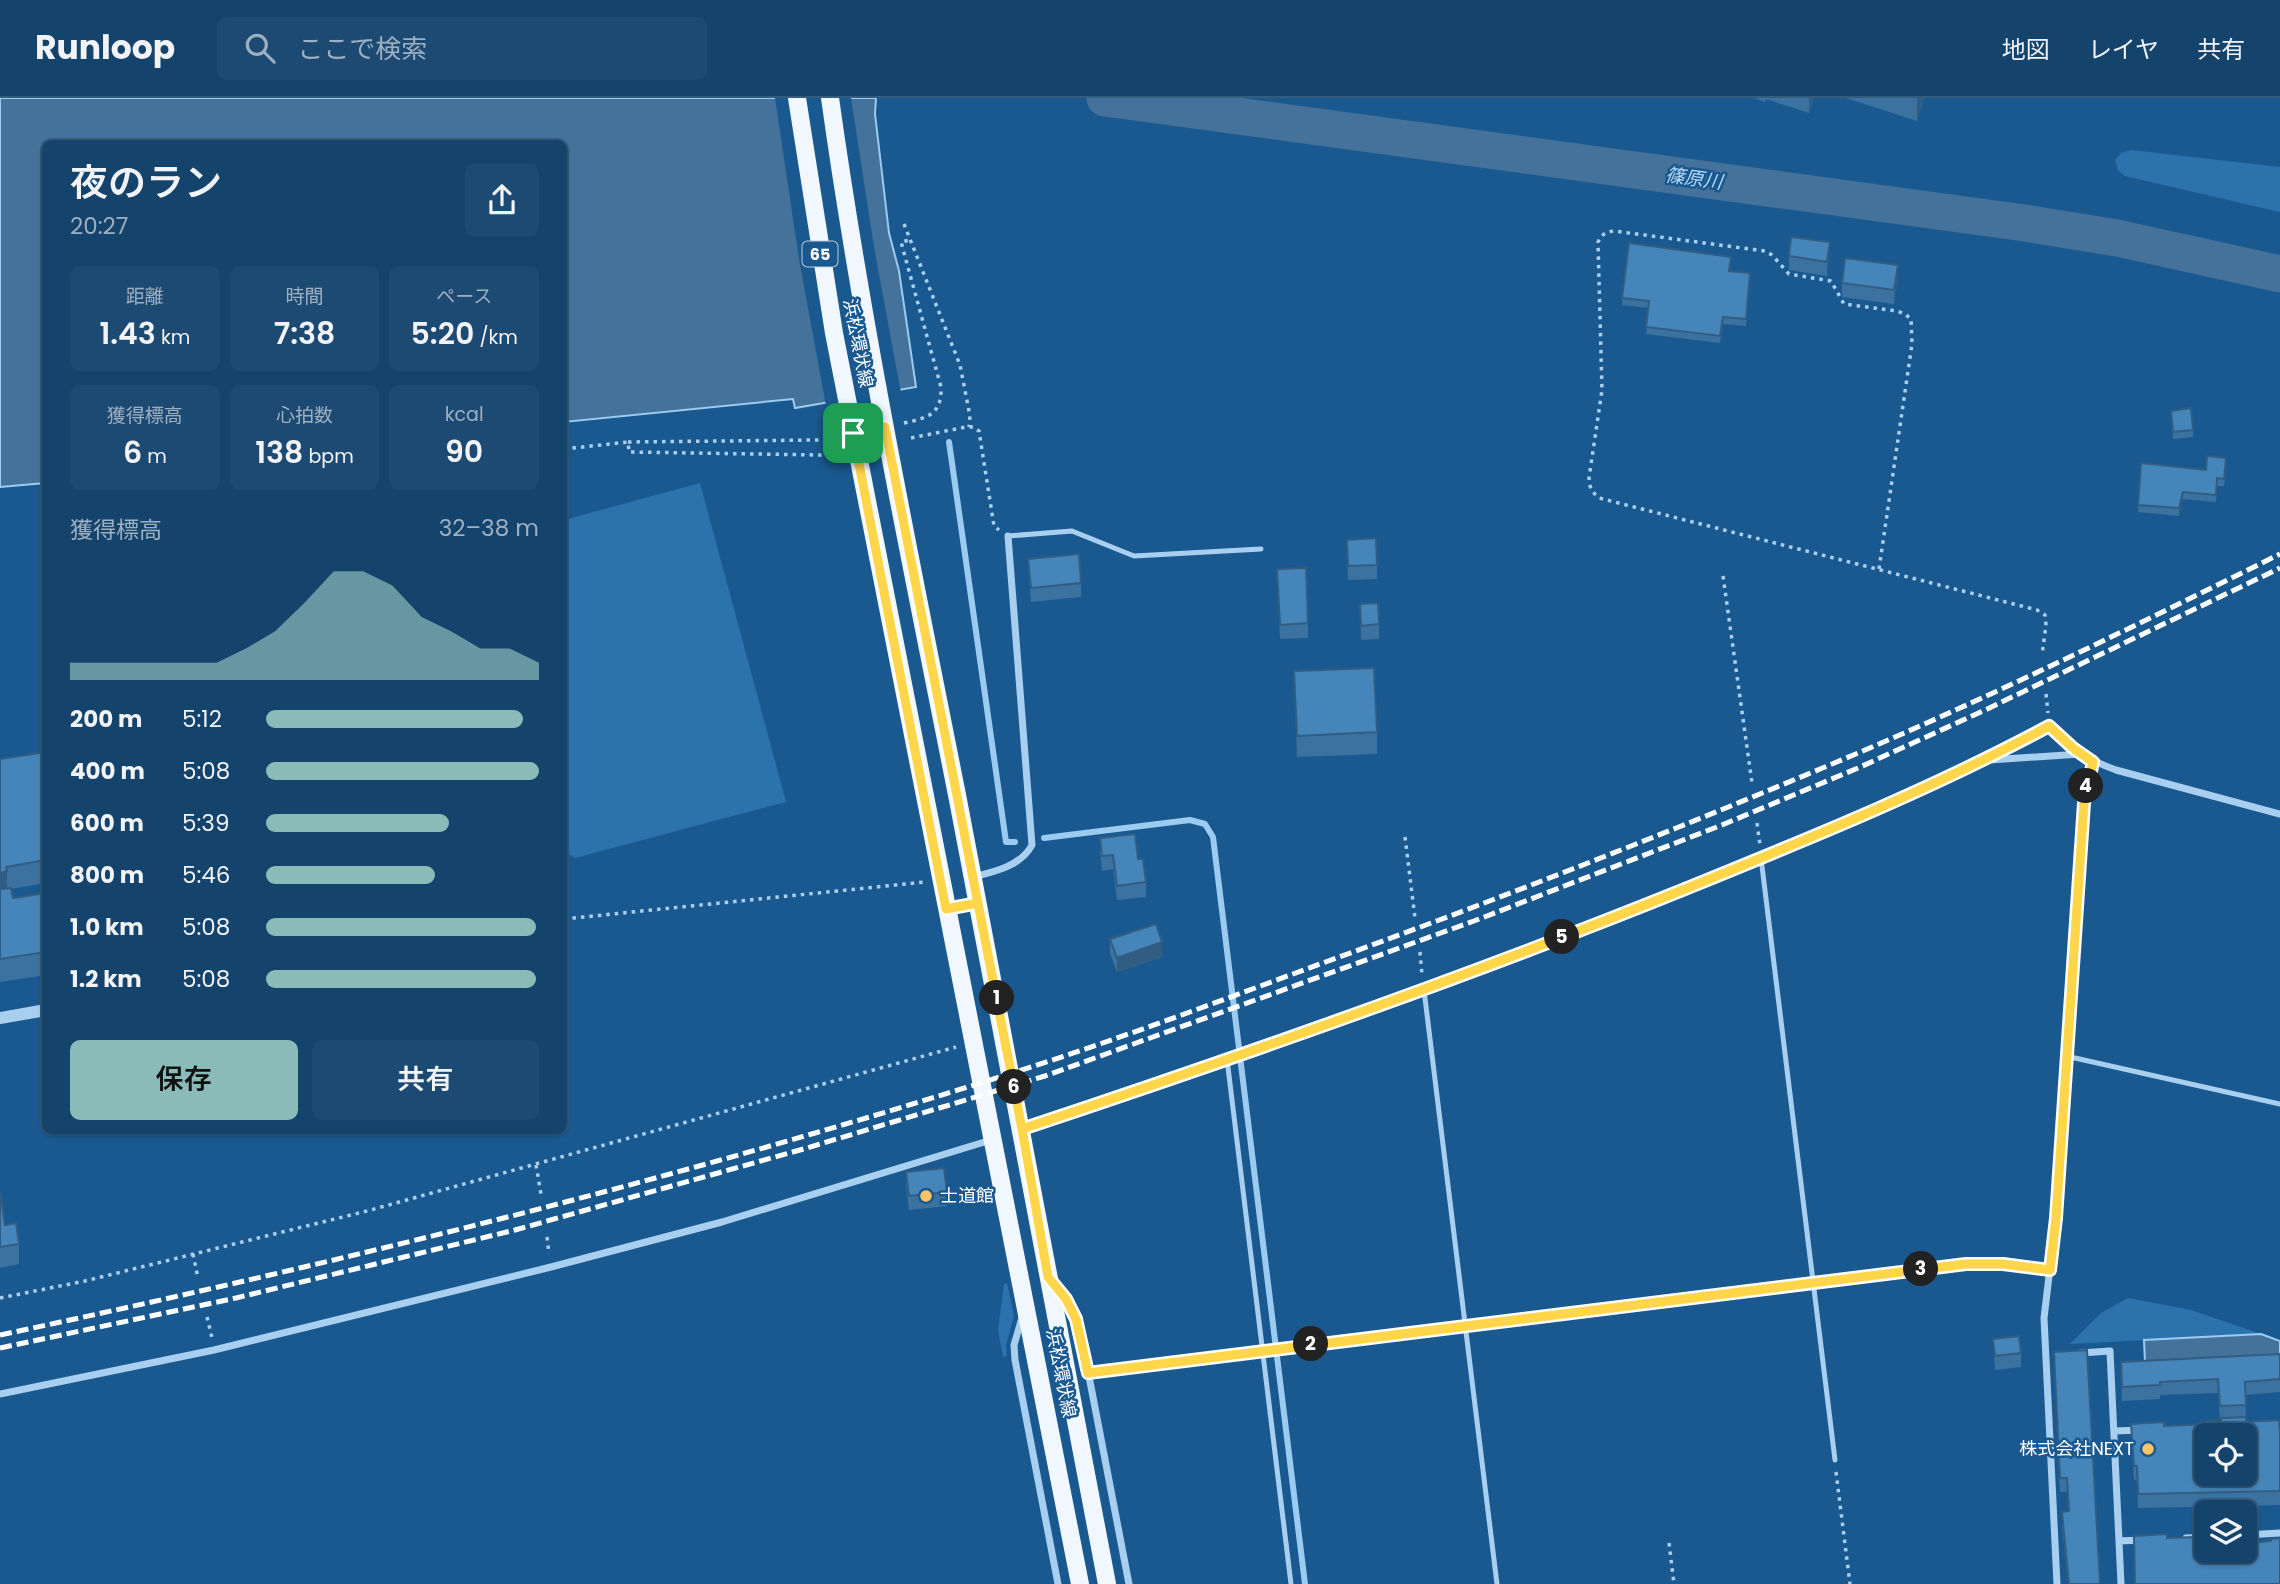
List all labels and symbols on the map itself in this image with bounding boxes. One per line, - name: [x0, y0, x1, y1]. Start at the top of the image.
- water label: 篠原川: [1664, 161, 1726, 196]
- road number: 65: [802, 242, 838, 266]
- street label: 浜松環状線: [838, 296, 879, 389]
- pin: [823, 403, 883, 463]
- pin: 4: [2068, 768, 2104, 804]
- pin: 5: [1544, 920, 1580, 954]
- pin: 1: [979, 981, 1014, 1016]
- pin: 6: [996, 1070, 1032, 1104]
- place label: 士道館: [940, 1183, 994, 1208]
- marker: 士道館: [918, 1188, 934, 1204]
- pin: 3: [1904, 1252, 1938, 1286]
- street label: 浜松環状線: [1041, 1326, 1082, 1419]
- pin: 2: [1294, 1326, 1328, 1362]
- place label: 株式会社NEXT: [2019, 1436, 2134, 1461]
- marker: 株式会社NEXT: [2140, 1441, 2156, 1457]

